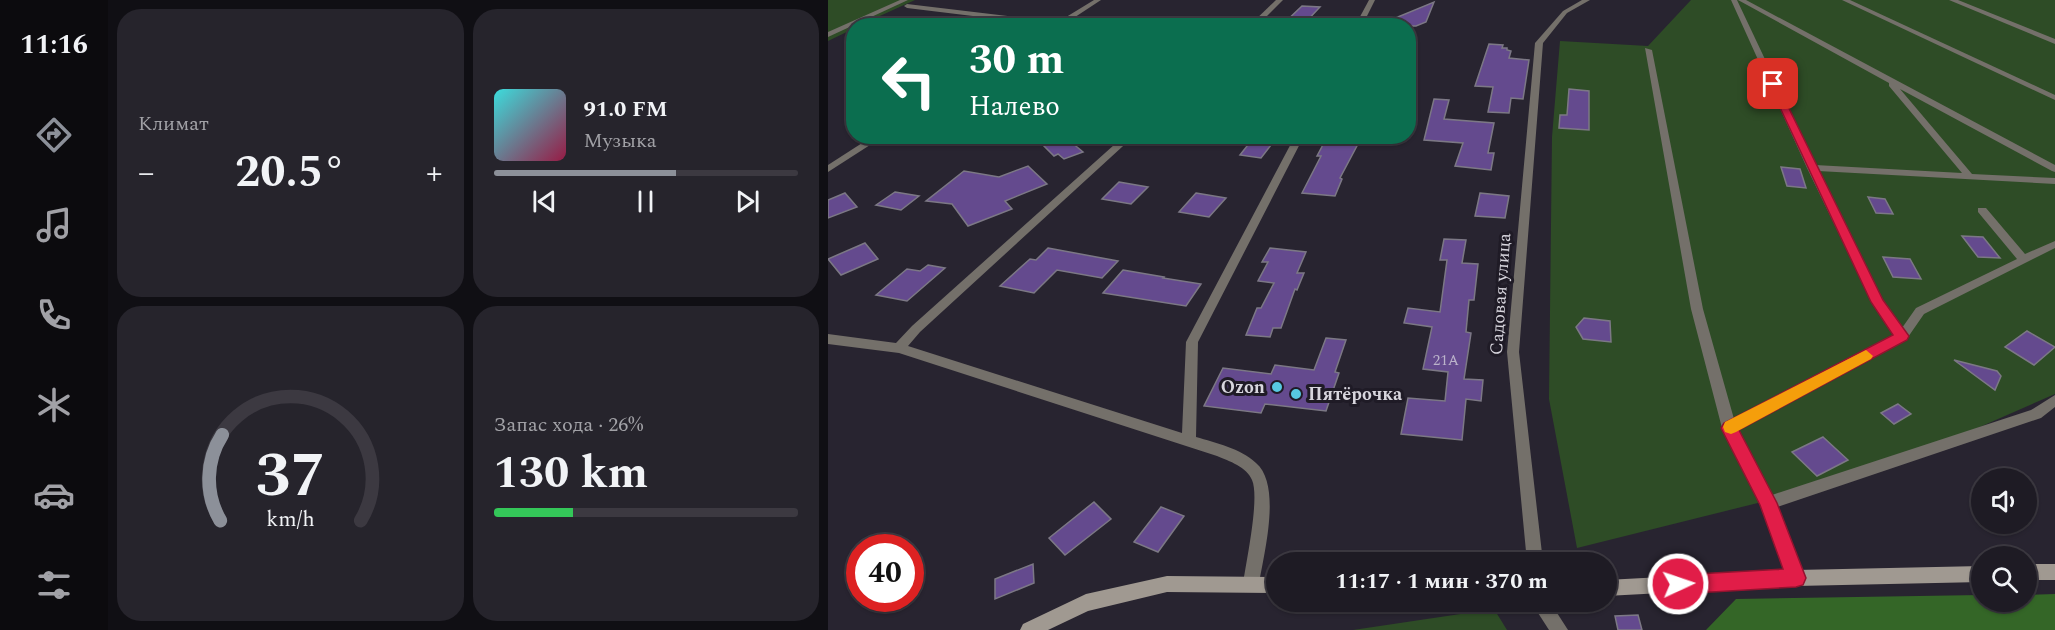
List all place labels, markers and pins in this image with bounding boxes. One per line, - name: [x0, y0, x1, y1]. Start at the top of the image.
- pin: [1747, 58, 1798, 109]
- place label: Ozon: [1221, 374, 1265, 401]
- marker: Ozon: [1270, 380, 1284, 394]
- place label: Пятёрочка: [1308, 381, 1403, 408]
- marker: Пятёрочка: [1289, 387, 1303, 401]

